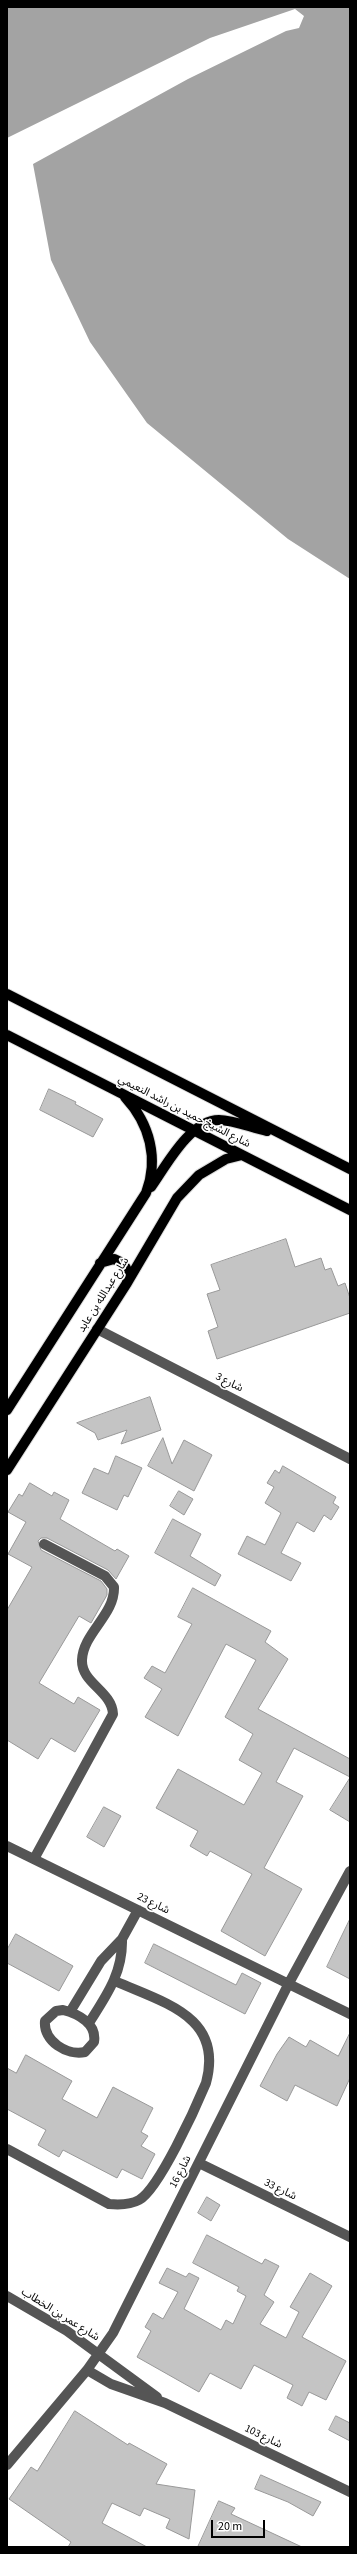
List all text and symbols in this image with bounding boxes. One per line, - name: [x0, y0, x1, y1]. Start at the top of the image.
- street label: شارع الشيخ حميد بن راشد النعيمي: [116, 1073, 252, 1151]
- street label: شارع عبدالله بن عابد: [76, 1255, 132, 1335]
- street label: شارع 3: [213, 1371, 245, 1395]
- street label: شارع 23: [135, 1890, 171, 1918]
- street label: شارع 16: [167, 2154, 195, 2190]
- street label: شارع 33: [262, 2176, 298, 2204]
- street label: شارع عمر بن الخطاب: [18, 2286, 102, 2344]
- street label: شارع 103: [242, 2422, 284, 2452]
- scale bar: [213, 2512, 267, 2538]
- text: 20 m: [218, 2518, 242, 2535]

